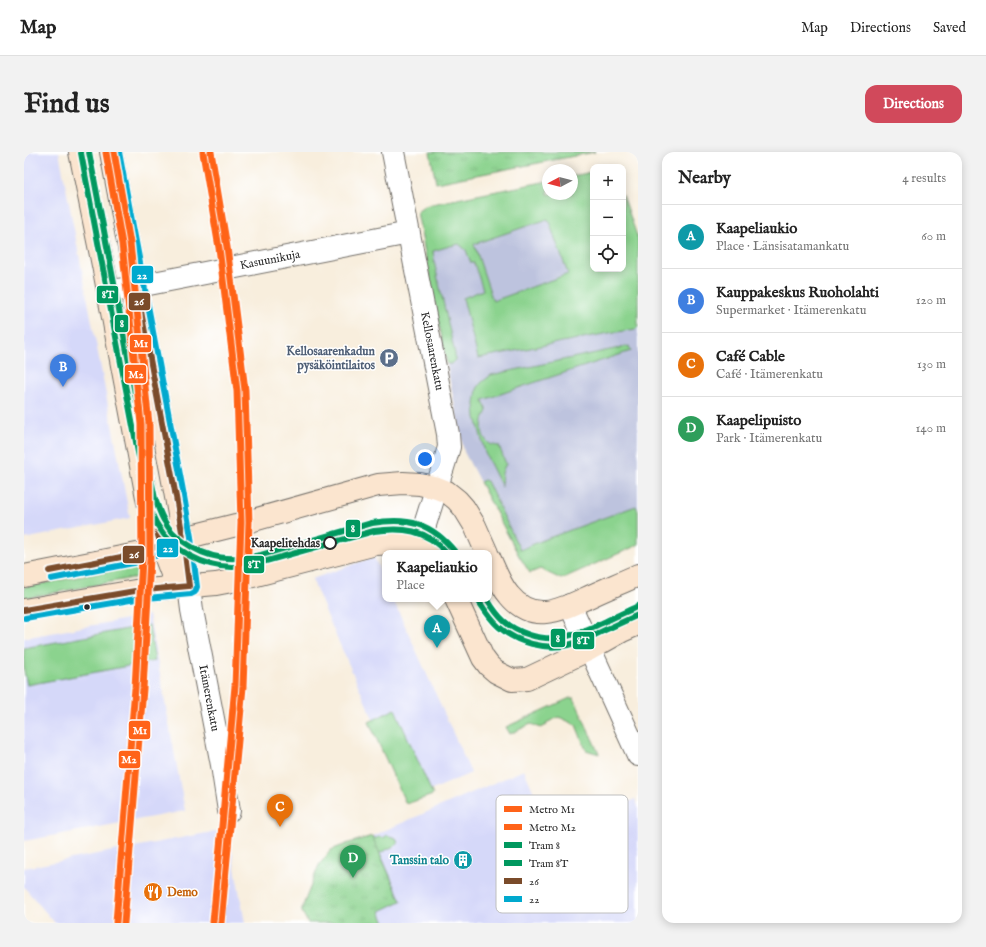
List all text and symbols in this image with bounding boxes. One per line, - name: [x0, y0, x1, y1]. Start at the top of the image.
- text: Map: [20, 16, 56, 40]
- text: Map: [801, 19, 828, 37]
- text: Directions: [850, 19, 911, 37]
- text: Saved: [933, 19, 966, 37]
- button: Directions: [865, 85, 962, 123]
- text: Find us: [24, 87, 110, 122]
- north arrow: [542, 164, 578, 200]
- map controls: [590, 164, 626, 272]
- button: +: [590, 164, 626, 200]
- text: Nearby: [678, 168, 731, 189]
- text: 4 results: [902, 170, 946, 187]
- button: −: [590, 200, 626, 236]
- text: Kaapeliaukio: [716, 219, 797, 238]
- text: A: [687, 228, 695, 245]
- text: 60 m: [921, 228, 946, 245]
- button: locate: [590, 236, 626, 272]
- text: Place · Länsisatamankatu: [716, 238, 849, 255]
- street label: Kasuunikuja: [239, 247, 302, 273]
- line badge: 22: [131, 265, 154, 284]
- text: 22: [137, 269, 148, 283]
- text: Kauppakeskus Ruoholahti: [716, 283, 879, 302]
- line badge: 8T: [96, 285, 119, 304]
- text: 8T: [102, 288, 115, 302]
- line badge: 26: [128, 292, 151, 311]
- text: B: [687, 292, 695, 309]
- text: 120 m: [916, 292, 946, 309]
- text: 26: [134, 295, 145, 309]
- text: Supermarket · Itämerenkatu: [716, 302, 866, 319]
- street label: Kellosaarenkatu: [417, 310, 447, 392]
- line badge: 8: [114, 314, 129, 333]
- text: 8: [120, 317, 124, 331]
- line badge: M1: [129, 334, 152, 353]
- text: M1: [134, 337, 148, 351]
- place label: Kellosaarenkadun pysäköintilaitos: [286, 344, 376, 374]
- parking icon: Kellosaarenkadun pysäköintilaitos: [378, 347, 400, 369]
- text: Café Cable: [716, 347, 785, 366]
- pin: B: [50, 354, 76, 387]
- text: C: [686, 356, 696, 373]
- text: 130 m: [917, 356, 946, 373]
- line badge: M2: [124, 364, 147, 384]
- text: Café · Itämerenkatu: [716, 366, 823, 383]
- text: M2: [128, 368, 145, 382]
- text: Kaapelipuisto: [716, 411, 801, 430]
- text: D: [686, 420, 696, 437]
- text: 140 m: [916, 420, 946, 437]
- text: Park · Itämerenkatu: [716, 430, 822, 447]
- your location: [415, 449, 435, 469]
- line badge: 8: [345, 519, 361, 538]
- text: 8: [351, 522, 355, 536]
- place label: Kaapelitehdas: [251, 536, 321, 552]
- marker: Kaapelitehdas: [323, 536, 337, 550]
- line badge: 22: [156, 538, 179, 558]
- text: 22: [163, 542, 174, 556]
- line badge: 26: [122, 545, 145, 564]
- text: 26: [129, 548, 140, 562]
- popup: [382, 550, 492, 602]
- line badge: 8T: [243, 555, 265, 574]
- text: 8T: [248, 558, 261, 572]
- text: Kaapeliaukio: [396, 558, 478, 577]
- text: Place: [396, 577, 425, 594]
- unlabelled marker: [82, 602, 92, 612]
- pin: A: [424, 615, 450, 648]
- line badge: 8: [550, 628, 566, 648]
- line badge: 8T: [572, 631, 595, 650]
- text: 8: [556, 632, 560, 646]
- text: 8T: [577, 634, 590, 648]
- street label: Itämerenkatu: [195, 664, 223, 732]
- line badge: M1: [128, 720, 151, 740]
- text: M1: [133, 724, 147, 738]
- line badge: M2: [118, 750, 141, 769]
- text: M2: [121, 753, 138, 767]
- pin: C: [267, 794, 293, 827]
- legend: [496, 795, 628, 913]
- text: Metro M1: [529, 803, 575, 817]
- text: Metro M2: [529, 821, 576, 835]
- text: Tram 8: [529, 839, 560, 853]
- pin: D: [340, 845, 366, 878]
- building icon: Tanssin talo: [452, 849, 474, 871]
- place label: Tanssin talo: [389, 853, 450, 868]
- text: Tram 8T: [529, 857, 568, 871]
- text: 26: [529, 875, 539, 889]
- restaurant icon: Demo: [142, 881, 164, 903]
- place label: Demo: [167, 885, 198, 900]
- text: 22: [529, 893, 539, 907]

